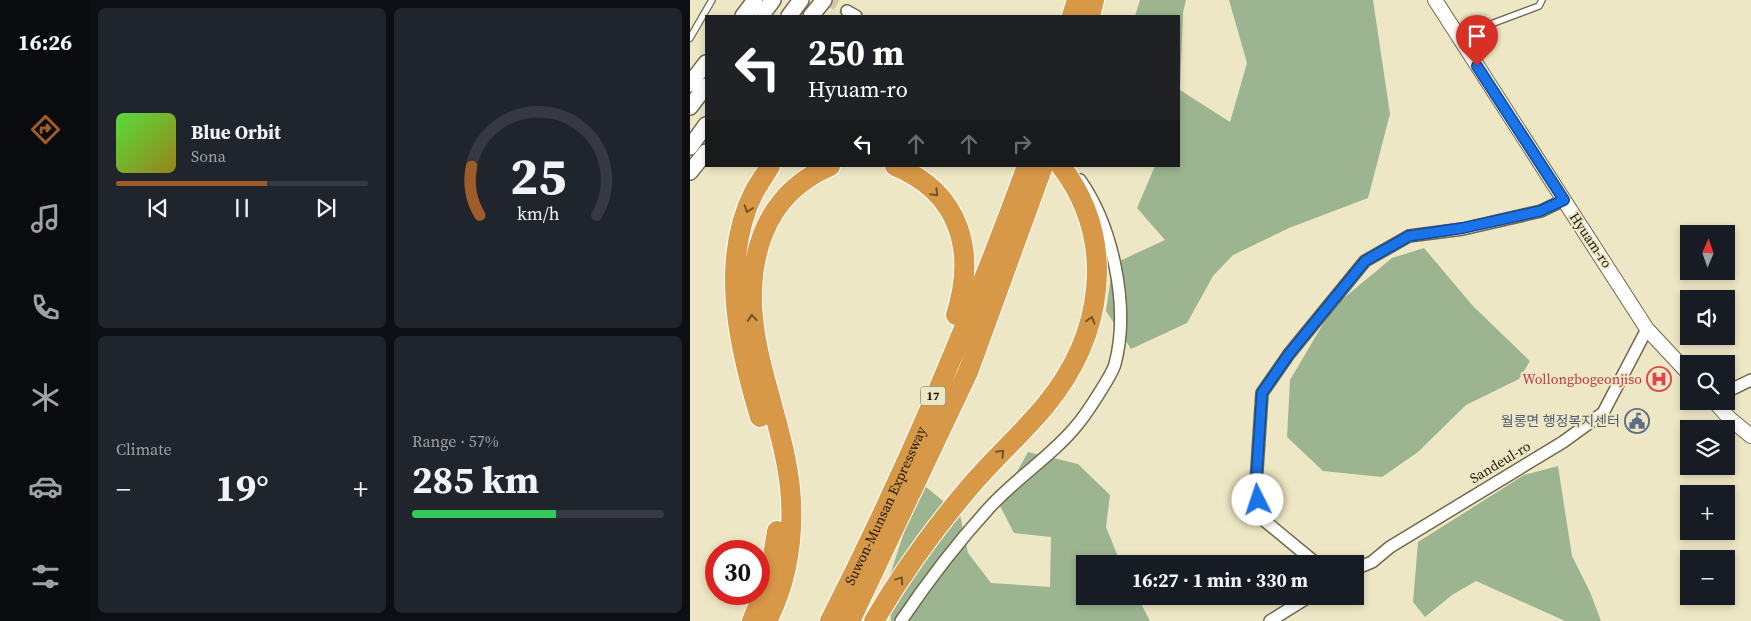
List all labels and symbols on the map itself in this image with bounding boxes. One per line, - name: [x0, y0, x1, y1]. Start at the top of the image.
- pin: [1456, 15, 1498, 66]
- one-way arrow: [930, 187, 939, 196]
- one-way arrow: [744, 205, 754, 213]
- street label: Hyuam-ro: [1565, 208, 1617, 272]
- north arrow: [1680, 225, 1735, 280]
- one-way arrow: [747, 314, 758, 322]
- one-way arrow: [1085, 317, 1095, 325]
- hospital icon: Wollongbogeonjiso: [1646, 366, 1672, 392]
- place label: Wollongbogeonjiso: [1522, 369, 1642, 389]
- road number: 17: [920, 386, 946, 406]
- public building icon: 월롱면 행정복지센터: [1624, 408, 1650, 434]
- place label: 월롱면 행정복지센터: [1501, 411, 1620, 431]
- street label: Suwon-Munsan Expressway: [840, 422, 931, 588]
- street label: Sandeul-ro: [1466, 436, 1535, 488]
- one-way arrow: [995, 450, 1004, 459]
- position arrow: [1231, 473, 1283, 525]
- speed limit sign: 30: [705, 540, 770, 605]
- one-way arrow: [894, 577, 904, 586]

